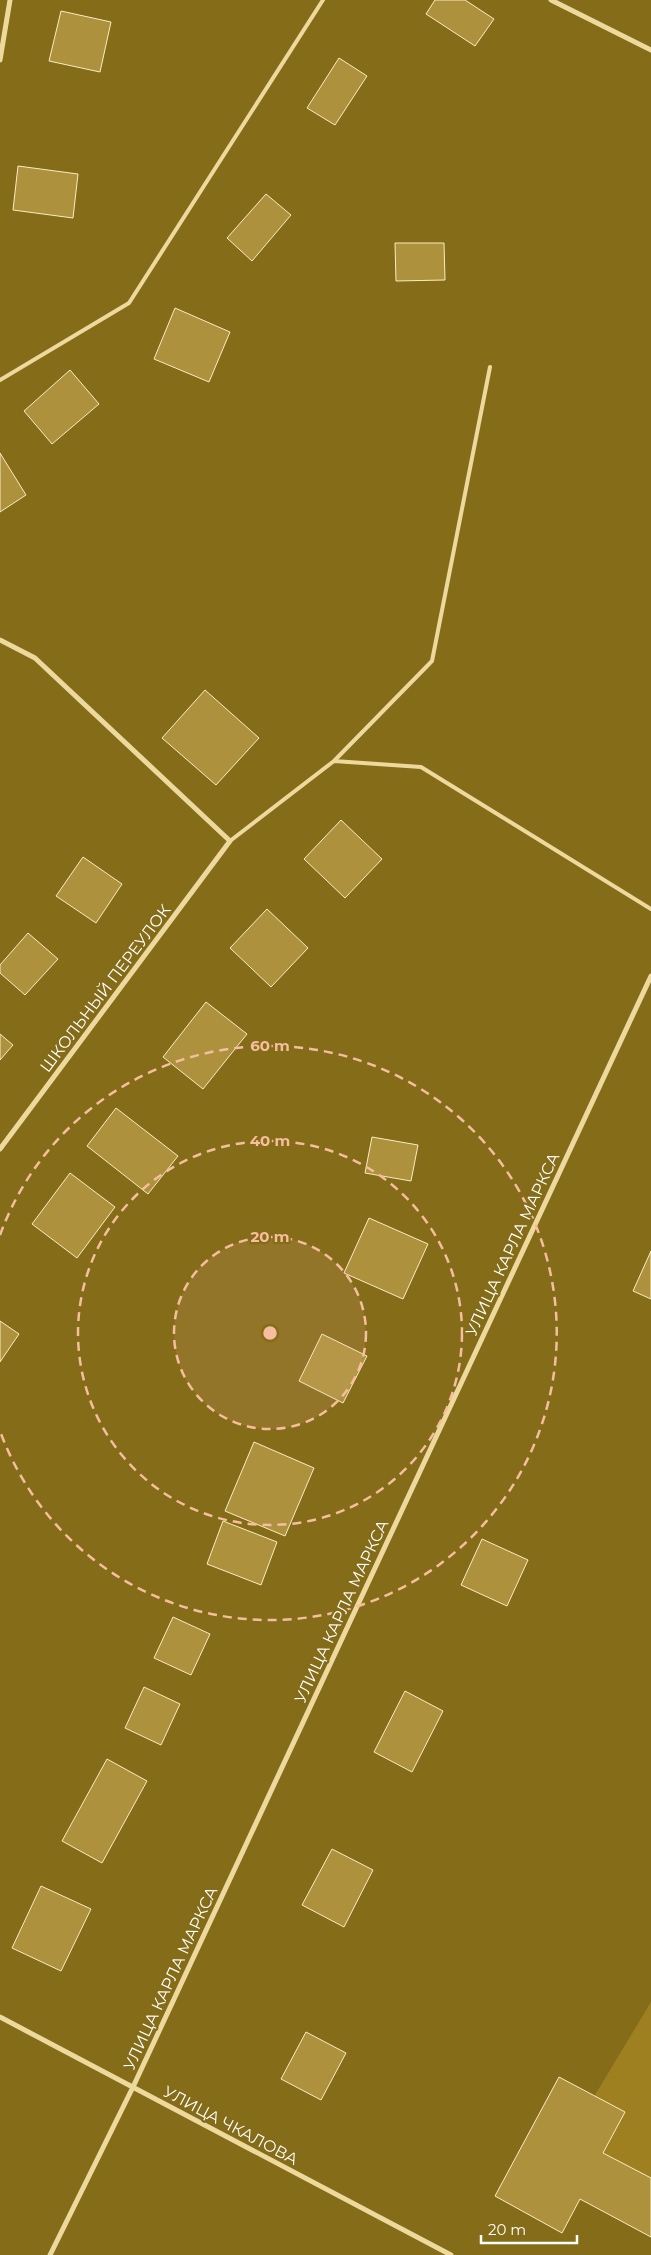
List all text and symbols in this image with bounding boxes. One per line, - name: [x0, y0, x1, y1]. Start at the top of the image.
- street label: ШКОЛЬНЫЙ ПЕРЕУЛОК: [36, 901, 175, 1076]
- text: 60 m: [250, 1036, 290, 1055]
- text: 40 m: [250, 1131, 290, 1150]
- street label: УЛИЦА КАРЛА МАРКСА: [462, 1149, 563, 1339]
- text: 20 m: [250, 1227, 290, 1246]
- centre of rings: [261, 1324, 279, 1342]
- street label: УЛИЦА КАРЛА МАРКСА: [291, 1516, 392, 1706]
- street label: УЛИЦА КАРЛА МАРКСА: [120, 1883, 221, 2073]
- street label: УЛИЦА ЧКАЛОВА: [160, 2082, 301, 2169]
- scale bar: [481, 2212, 577, 2244]
- text: 20 m: [488, 2220, 526, 2239]

